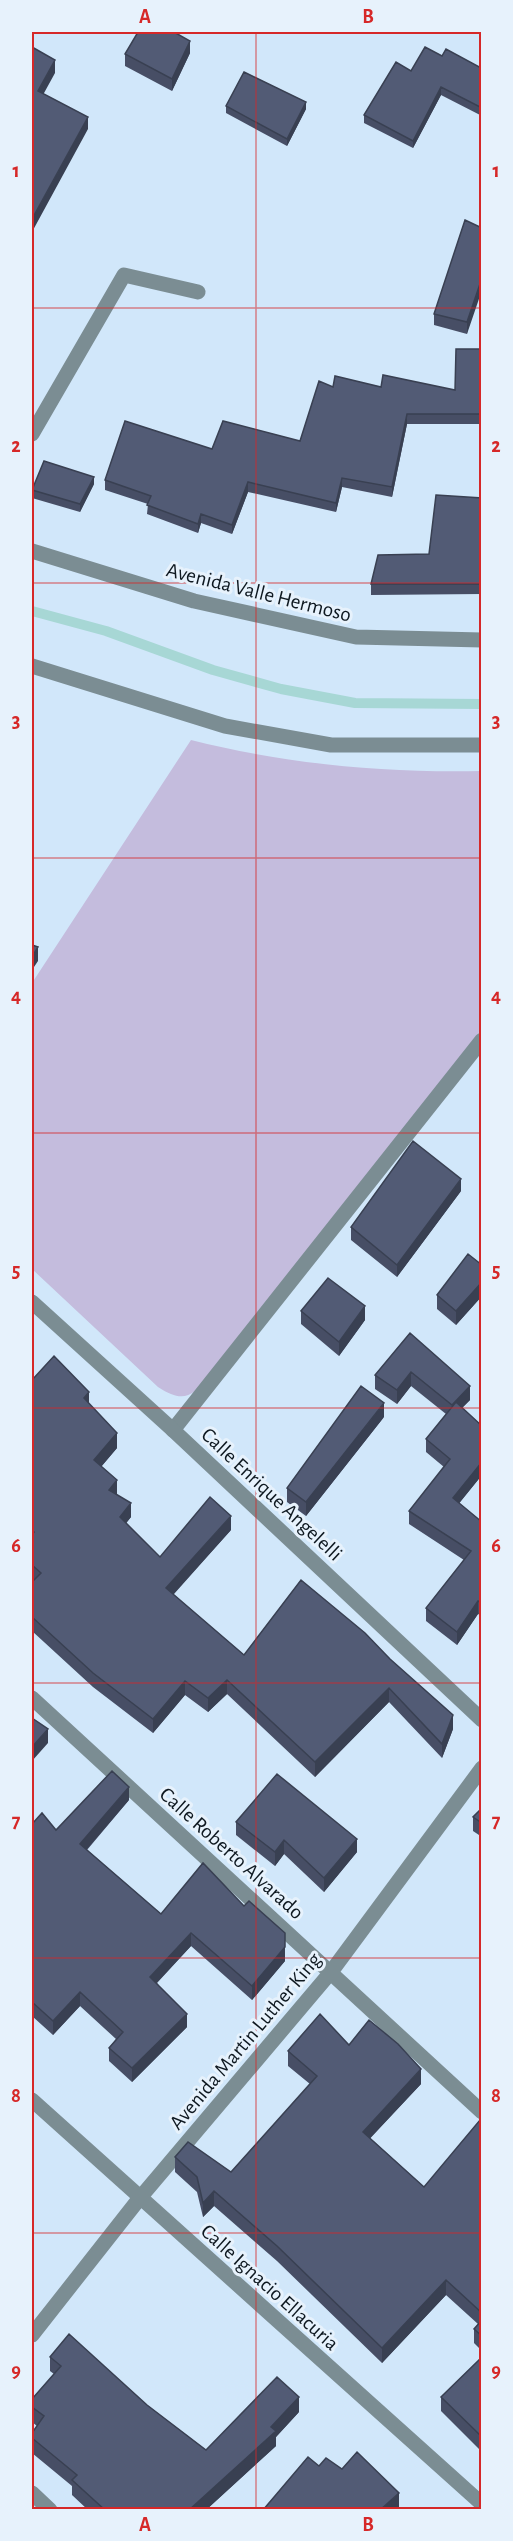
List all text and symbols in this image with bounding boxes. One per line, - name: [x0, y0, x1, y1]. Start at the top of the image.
- text: A: [139, 7, 151, 27]
- text: B: [362, 7, 374, 27]
- text: 1: [12, 161, 20, 181]
- text: 1: [492, 161, 500, 181]
- text: 2: [11, 436, 21, 456]
- text: 2: [491, 436, 501, 456]
- street label: Avenida Valle Hermoso: [164, 559, 353, 626]
- text: 3: [12, 711, 20, 731]
- text: 3: [492, 711, 500, 731]
- text: 4: [11, 986, 21, 1006]
- text: 4: [491, 986, 501, 1006]
- text: 5: [12, 1261, 20, 1281]
- text: 5: [492, 1261, 500, 1281]
- street label: Calle Enrique Angelelli: [197, 1424, 346, 1565]
- text: 6: [11, 1536, 21, 1556]
- text: 6: [491, 1536, 501, 1556]
- street label: Calle Roberto Alvarado: [156, 1783, 308, 1923]
- text: 7: [12, 1811, 21, 1831]
- text: 7: [492, 1811, 501, 1831]
- street label: Avenida Martin Luther King: [166, 1948, 326, 2134]
- text: 8: [11, 2086, 21, 2106]
- text: 8: [491, 2086, 501, 2106]
- street label: Calle Ignacio Ellacuria: [197, 2220, 343, 2355]
- text: 9: [11, 2361, 21, 2381]
- text: 9: [491, 2361, 501, 2381]
- text: A: [139, 2515, 151, 2535]
- text: B: [362, 2515, 374, 2535]

